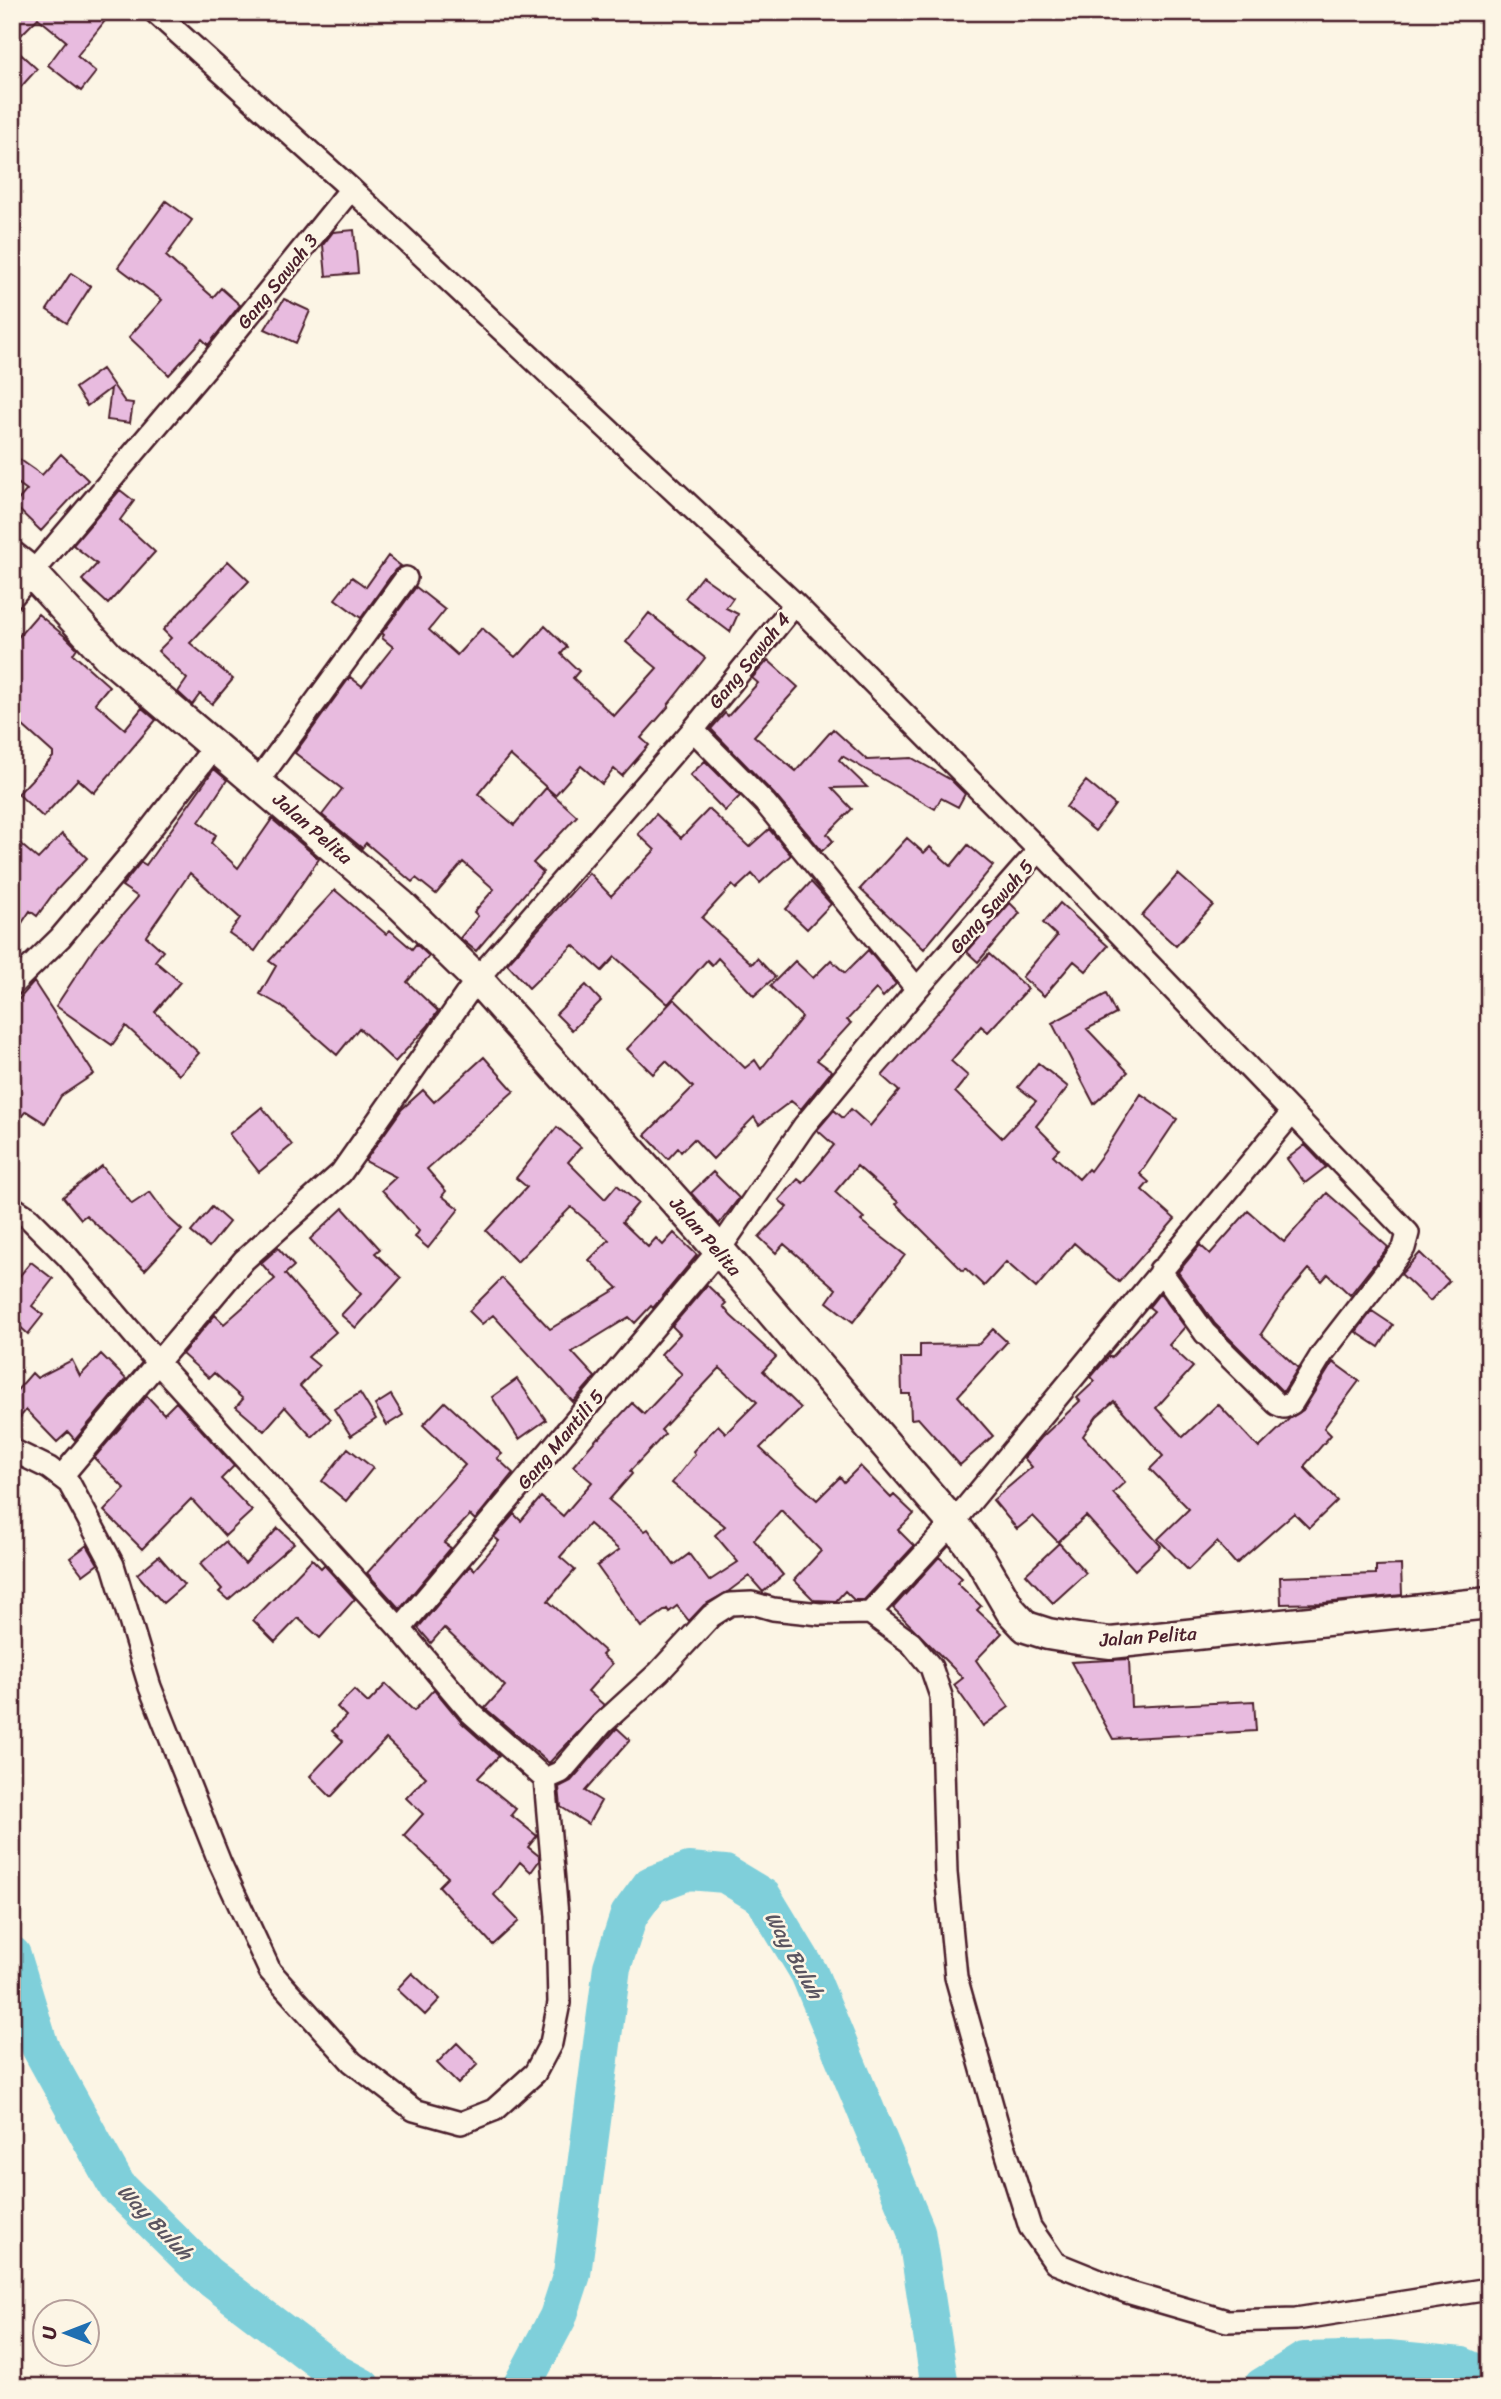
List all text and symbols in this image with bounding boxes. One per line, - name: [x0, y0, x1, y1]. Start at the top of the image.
- street label: Gang Sawah 3: [228, 226, 327, 337]
- street label: Gang Sawah 4: [700, 604, 799, 716]
- street label: Jalan Pelita: [264, 783, 361, 873]
- street label: Gang Sawah 5: [941, 851, 1042, 961]
- street label: Jalan Pelita: [661, 1188, 750, 1284]
- street label: Gang Mantili 5: [508, 1381, 613, 1497]
- street label: Jalan Pelita: [1097, 1617, 1198, 1656]
- water label: Way Buluh: [754, 1904, 835, 2008]
- water label: Way Buluh: [108, 2174, 203, 2271]
- north arrow: [32, 2298, 102, 2368]
- text: U: [33, 2325, 66, 2339]

